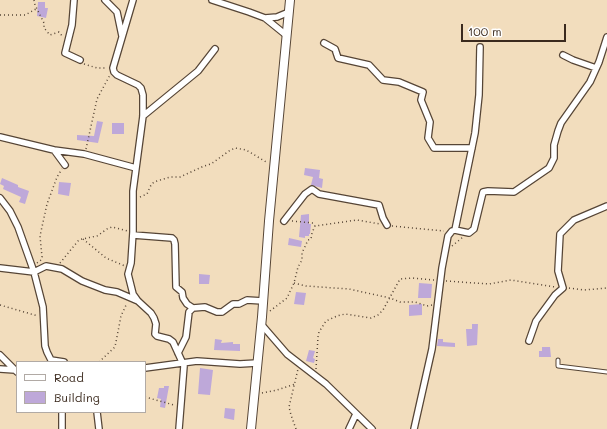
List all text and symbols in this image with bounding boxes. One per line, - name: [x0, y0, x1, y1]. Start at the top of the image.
- scale bar: [463, 16, 568, 42]
- text: 100 m: [468, 23, 502, 39]
- legend: [16, 361, 146, 413]
- text: Road: [54, 369, 84, 385]
- text: Building: [54, 389, 100, 405]

